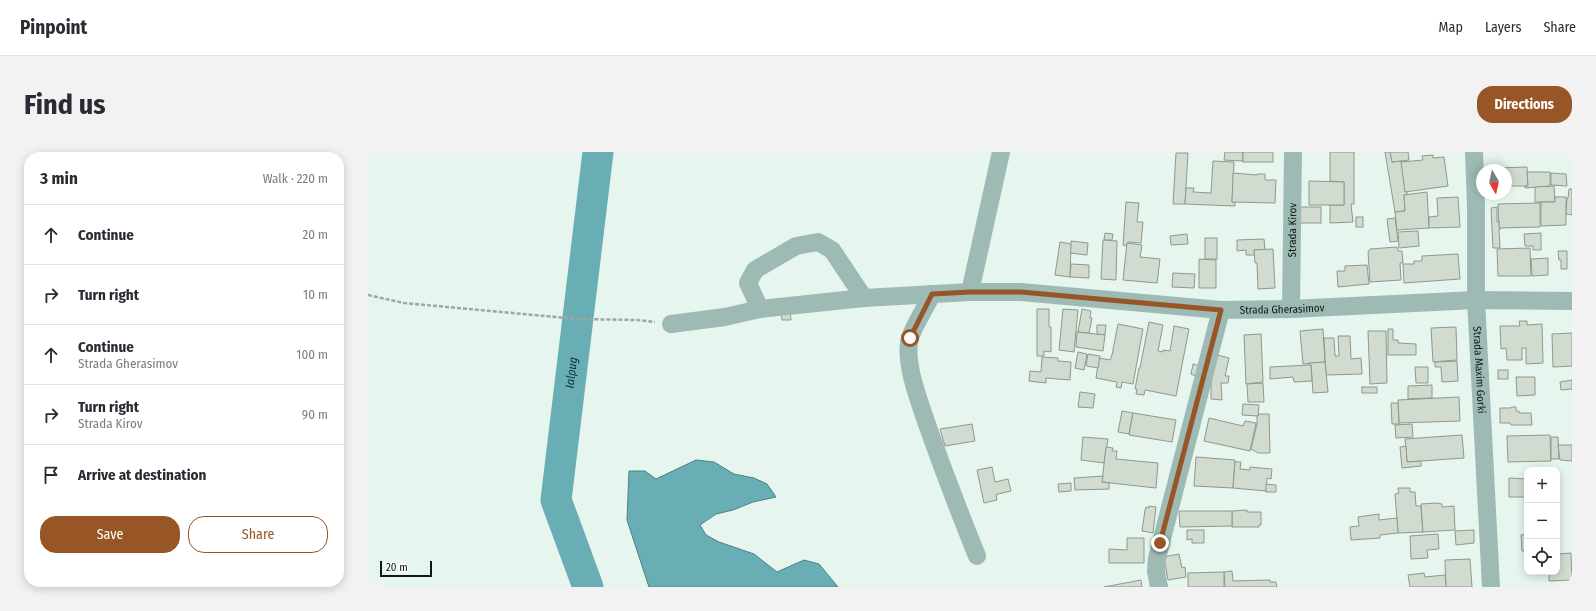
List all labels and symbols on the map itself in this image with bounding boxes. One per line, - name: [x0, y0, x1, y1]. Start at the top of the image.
- north arrow: [1476, 164, 1512, 200]
- street label: Strada Kirov: [1285, 203, 1299, 257]
- street label: Strada Gherasimov: [1240, 301, 1325, 316]
- street label: Strada Maxim Gorki: [1471, 326, 1488, 414]
- route start: [901, 329, 919, 347]
- water label: Ialpug: [563, 356, 580, 389]
- route end: [1151, 534, 1169, 552]
- scale bar: [380, 559, 432, 578]

